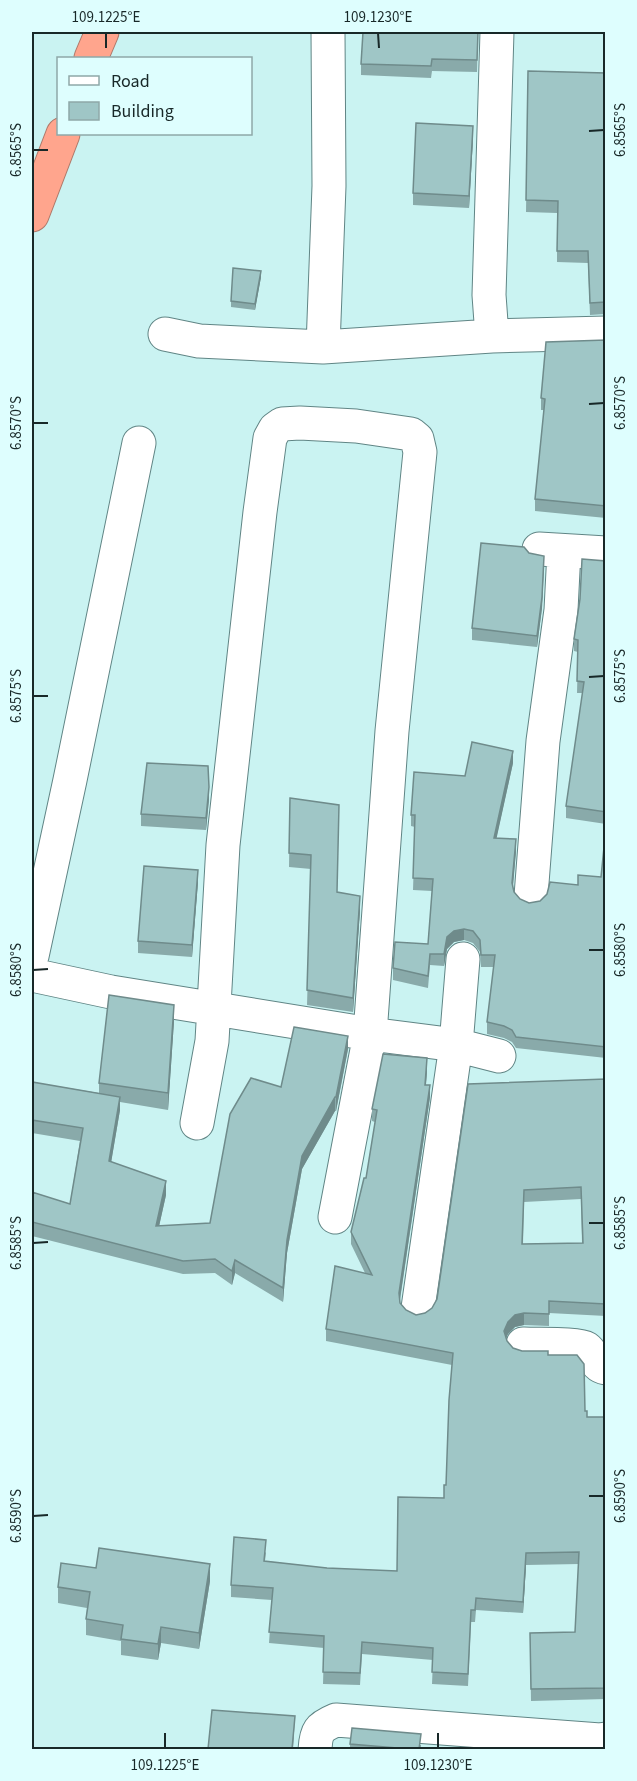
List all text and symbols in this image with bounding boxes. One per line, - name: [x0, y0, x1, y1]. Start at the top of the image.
- text: 109.1225°E: [72, 7, 140, 28]
- text: 109.1230°E: [344, 7, 412, 28]
- legend: [57, 57, 252, 135]
- text: Road: [111, 69, 150, 94]
- text: Building: [111, 99, 174, 124]
- text: 6.8565°S: [610, 103, 631, 157]
- text: 6.8565°S: [6, 123, 27, 177]
- text: 6.8570°S: [610, 376, 631, 430]
- text: 6.8570°S: [6, 396, 27, 450]
- text: 6.8575°S: [610, 649, 631, 703]
- text: 6.8575°S: [6, 669, 27, 723]
- text: 6.8580°S: [610, 923, 631, 977]
- text: 6.8580°S: [6, 943, 27, 997]
- text: 6.8585°S: [610, 1196, 631, 1250]
- text: 6.8585°S: [6, 1216, 27, 1270]
- text: 6.8590°S: [610, 1469, 631, 1523]
- text: 6.8590°S: [6, 1489, 27, 1543]
- text: 109.1225°E: [131, 1755, 199, 1776]
- text: 109.1230°E: [404, 1755, 472, 1776]

